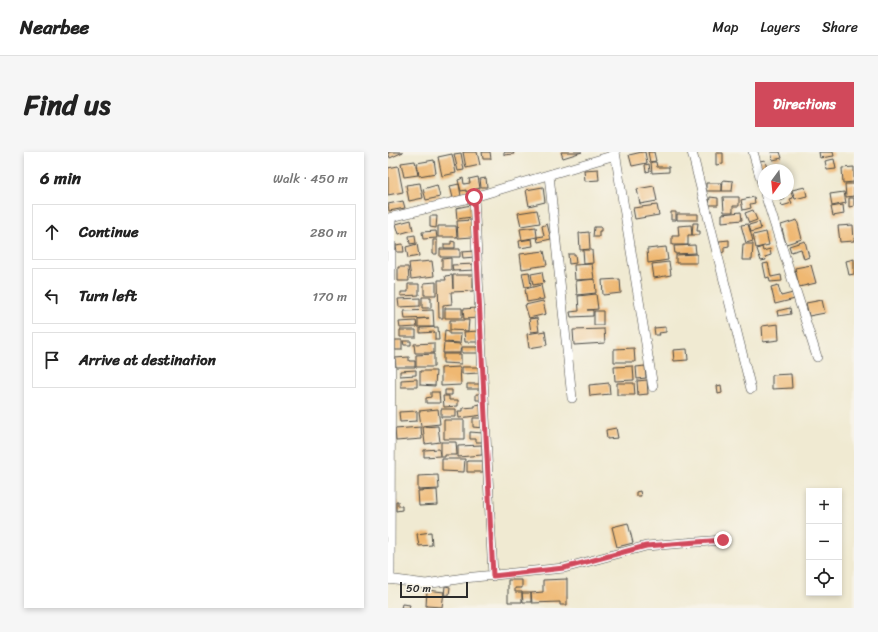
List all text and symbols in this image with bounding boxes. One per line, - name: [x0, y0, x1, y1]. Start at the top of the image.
- text: Nearbee: [20, 11, 89, 44]
- text: Map: [713, 15, 738, 40]
- text: Layers: [760, 15, 800, 40]
- text: Share: [822, 15, 858, 40]
- text: Find us: [24, 80, 111, 129]
- button: Directions: [755, 82, 854, 127]
- text: 6 min: [40, 163, 81, 193]
- north arrow: [758, 164, 794, 200]
- text: Walk · 450 m: [273, 167, 348, 190]
- route start: [465, 188, 483, 206]
- text: Continue: [79, 219, 139, 245]
- icon: ahead: [41, 221, 63, 243]
- text: 280 m: [310, 221, 347, 244]
- text: Turn left: [79, 283, 137, 309]
- icon: left: [41, 285, 63, 307]
- text: 170 m: [312, 285, 347, 308]
- text: Arrive at destination: [79, 347, 216, 373]
- icon: arrive: [41, 349, 63, 371]
- map controls: [806, 488, 842, 596]
- button: +: [806, 488, 842, 524]
- button: −: [806, 524, 842, 560]
- route end: [714, 531, 732, 549]
- button: locate: [806, 560, 842, 596]
- text: 50 m: [406, 579, 431, 598]
- scale bar: [400, 580, 468, 599]

